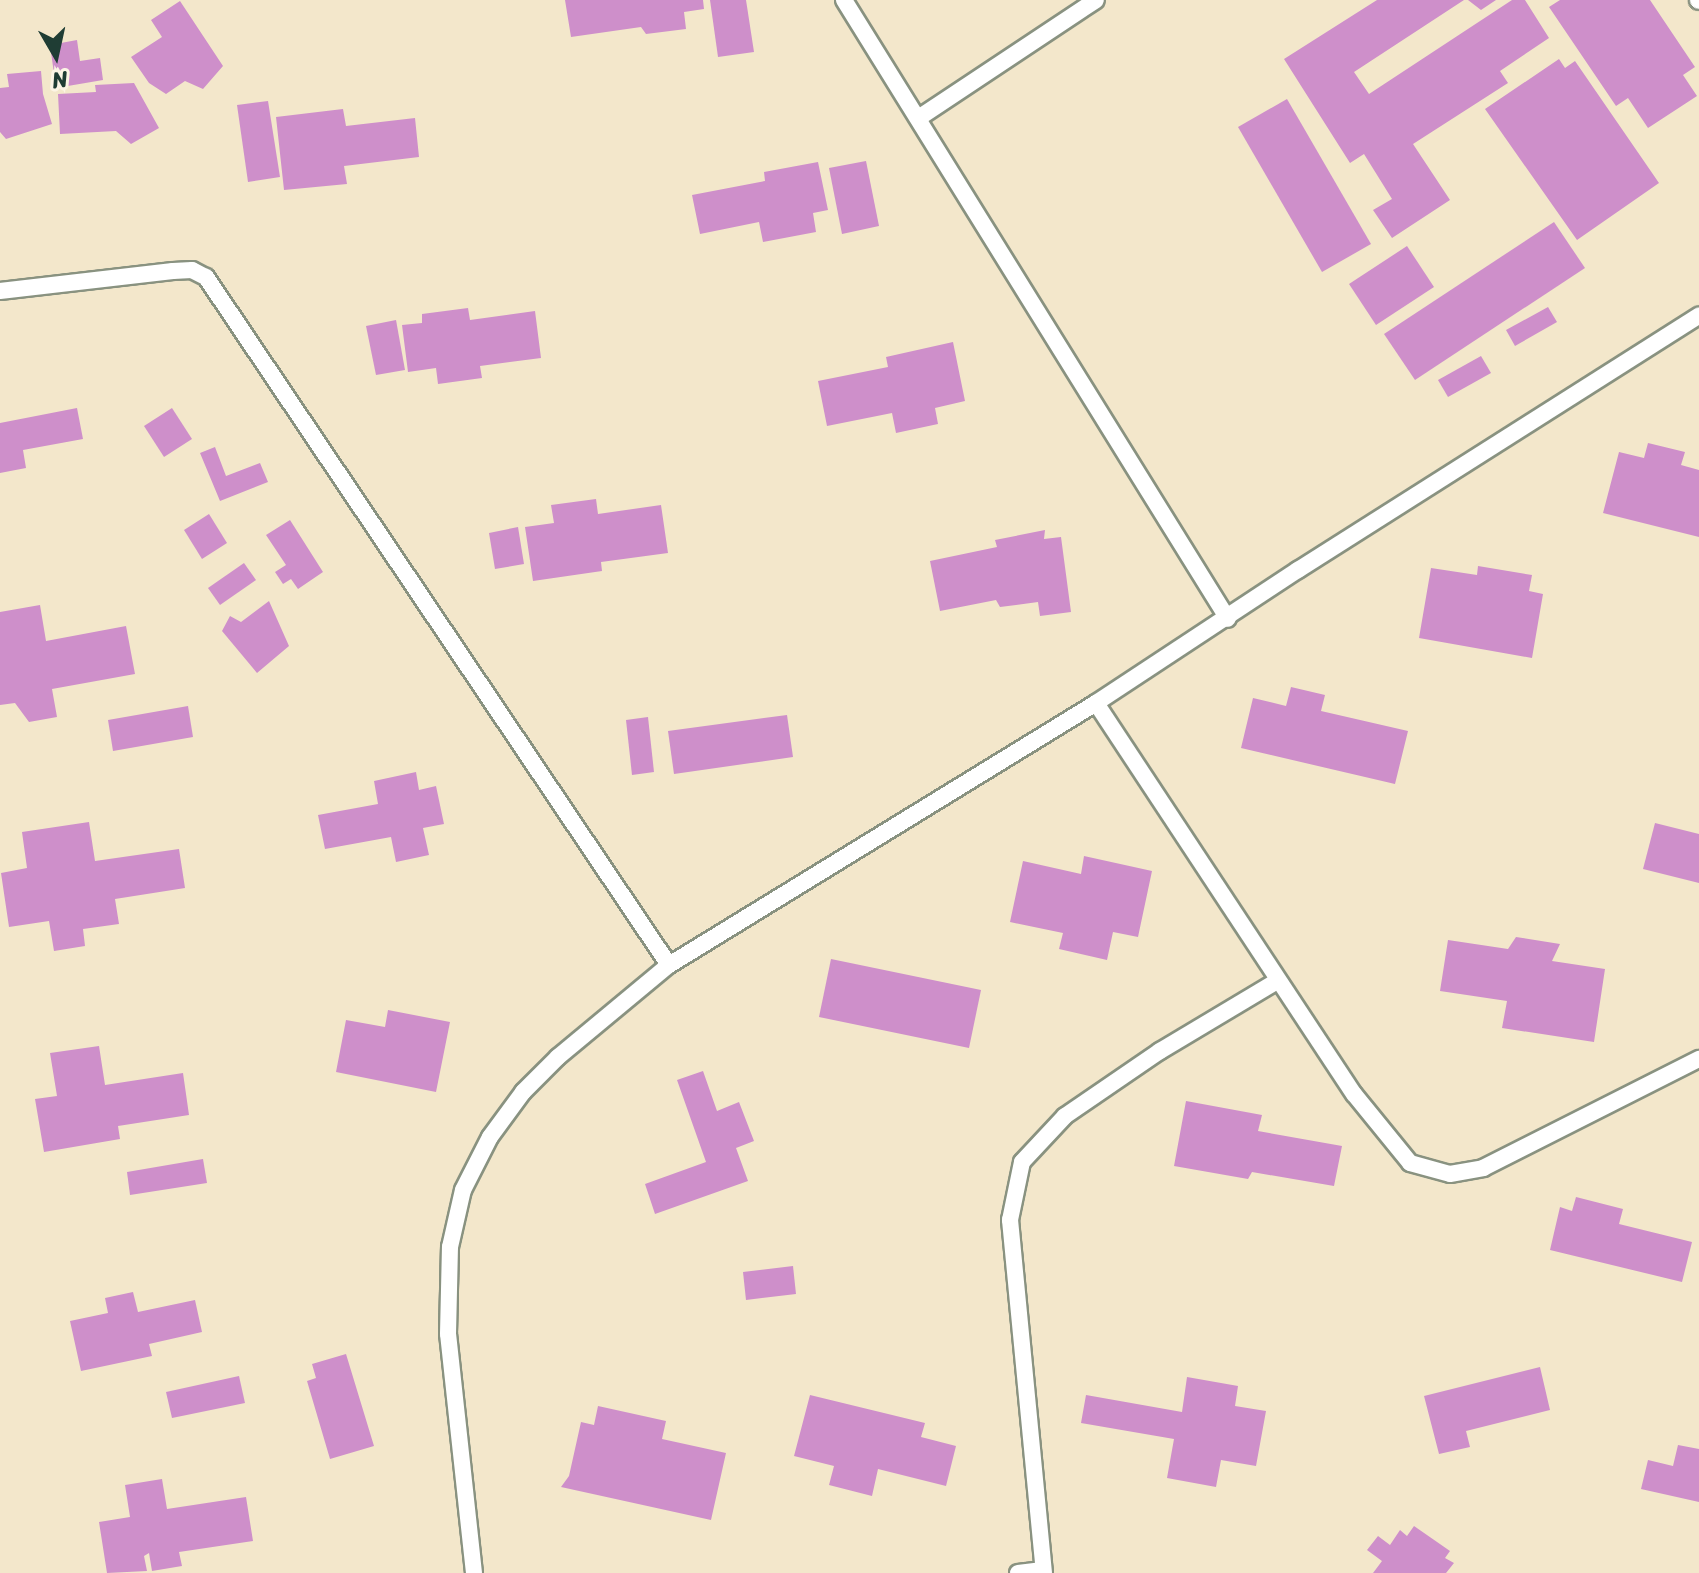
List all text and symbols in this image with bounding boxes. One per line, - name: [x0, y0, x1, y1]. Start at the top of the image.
- north arrow: [16, 16, 96, 96]
- text: N: [49, 60, 70, 101]

